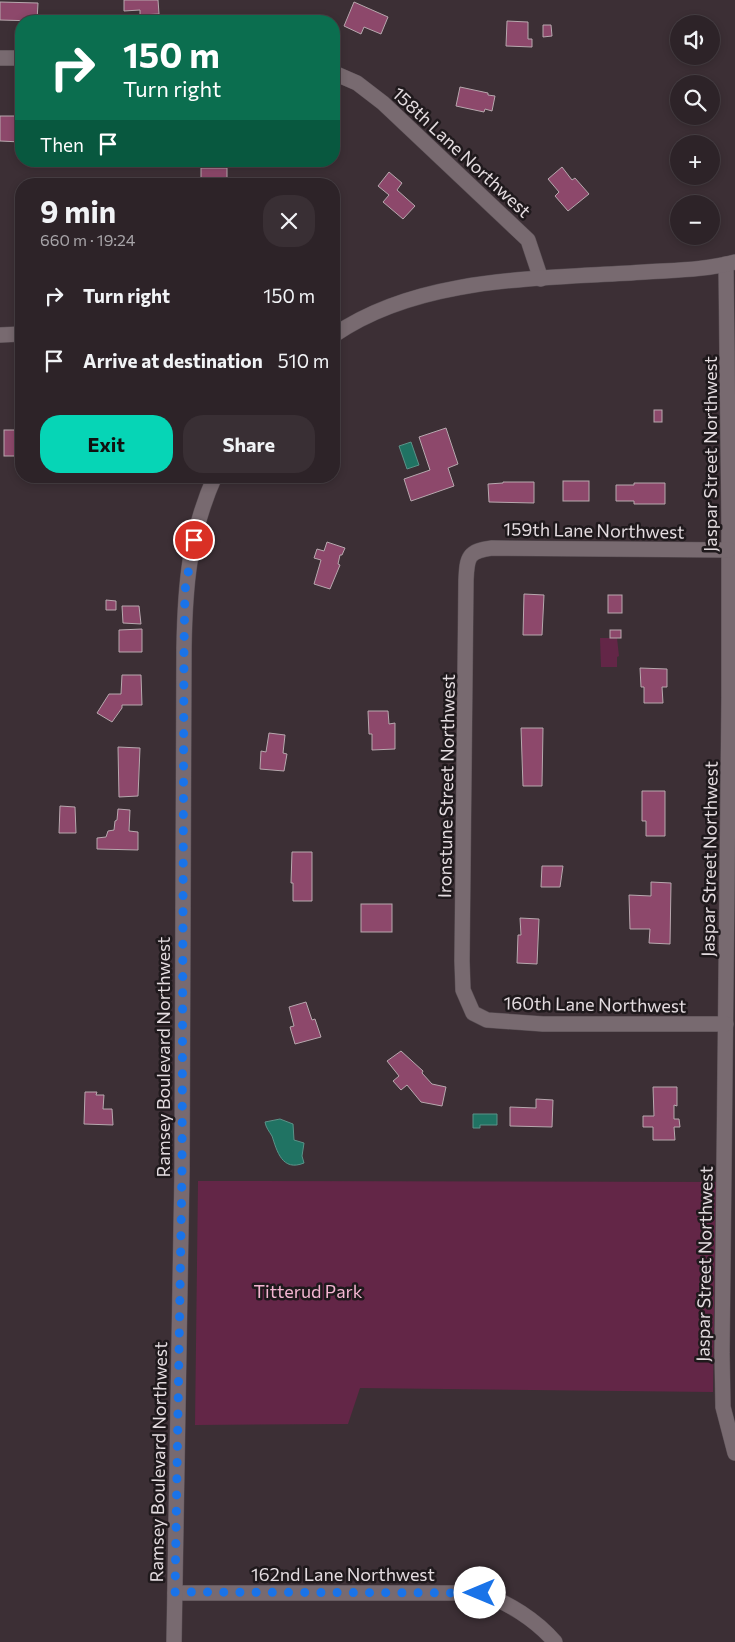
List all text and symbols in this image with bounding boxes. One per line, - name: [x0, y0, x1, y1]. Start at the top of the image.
- map controls: [670, 15, 720, 245]
- button: sound: [670, 15, 720, 65]
- text: 150 m: [123, 32, 220, 75]
- icon: right: [40, 35, 105, 100]
- text: Turn right: [123, 75, 221, 102]
- button: search: [670, 75, 720, 125]
- street label: 158th Lane Northwest: [388, 82, 536, 222]
- icon: arrive: [94, 130, 122, 158]
- text: Then: [40, 133, 84, 156]
- button: +: [670, 135, 720, 185]
- text: 9 min: [40, 192, 116, 229]
- button: close: [263, 195, 315, 247]
- button: −: [670, 195, 720, 245]
- text: 660 m · 19:24: [40, 230, 135, 249]
- icon: right: [40, 282, 68, 310]
- text: Turn right: [83, 284, 170, 307]
- text: 150 m: [263, 284, 315, 307]
- icon: arrive: [40, 347, 68, 375]
- text: Arrive at destination: [83, 349, 263, 372]
- text: 510 m: [278, 349, 329, 372]
- street label: Jaspar Street Northwest: [699, 356, 721, 552]
- button: Exit: [40, 415, 173, 473]
- button: Share: [183, 415, 315, 473]
- street label: 159th Lane Northwest: [503, 517, 685, 543]
- pin: [173, 519, 215, 561]
- icon: arrive: [180, 526, 208, 554]
- street label: Ironstune Street Northwest: [433, 674, 459, 898]
- street label: Jaspar Street Northwest: [696, 761, 722, 957]
- street label: Ramsey Boulevard Northwest: [152, 937, 174, 1177]
- street label: 160th Lane Northwest: [504, 991, 686, 1017]
- street label: Jaspar Street Northwest: [691, 1166, 717, 1362]
- park label: Titterud Park: [253, 1280, 363, 1302]
- street label: Ramsey Boulevard Northwest: [145, 1341, 171, 1583]
- street label: 162nd Lane Northwest: [251, 1563, 435, 1585]
- position arrow: [453, 1566, 505, 1618]

